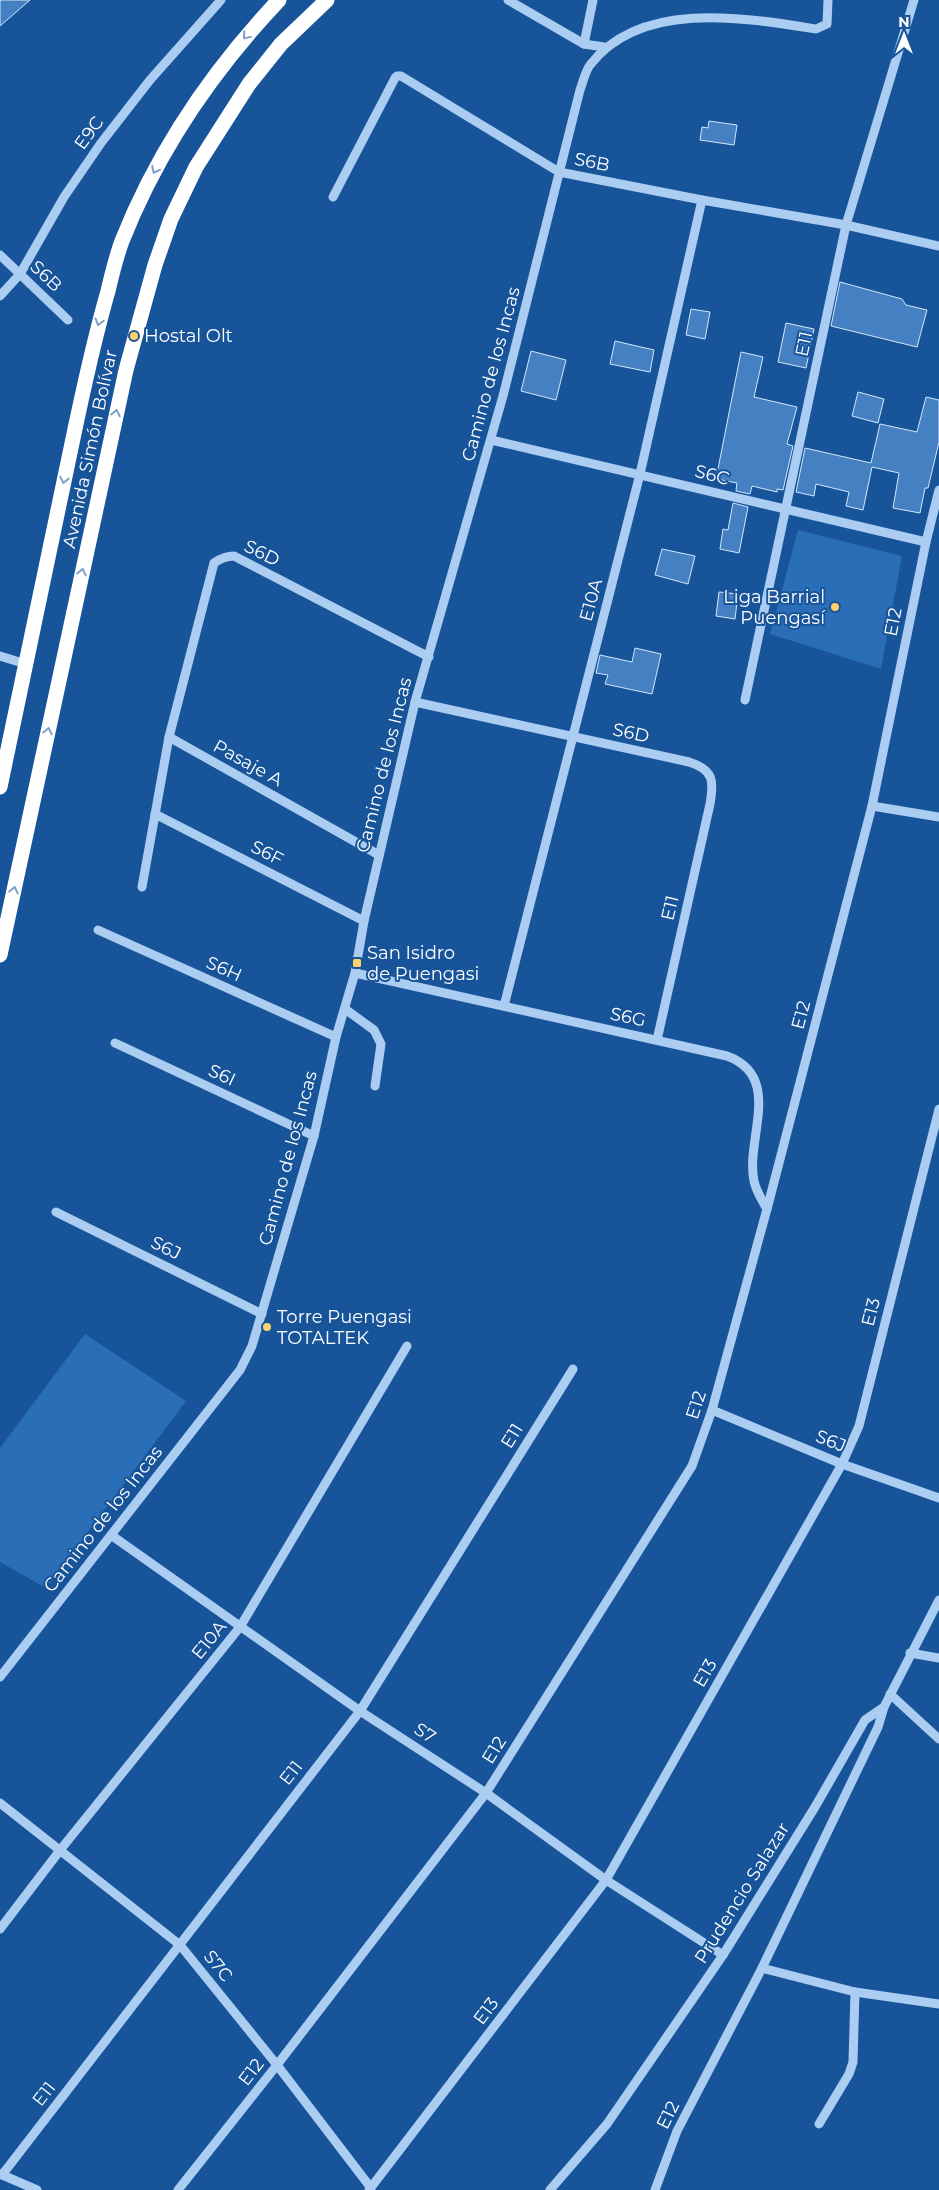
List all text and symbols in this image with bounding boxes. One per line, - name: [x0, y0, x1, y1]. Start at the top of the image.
- north arrow: [879, 10, 929, 60]
- text: N: [898, 13, 910, 31]
- one-way arrow: [243, 30, 252, 39]
- street label: E9C: [70, 112, 109, 154]
- street label: S6B: [572, 148, 612, 176]
- one-way arrow: [151, 165, 161, 174]
- street label: S6B: [26, 256, 66, 296]
- street label: Camino de los Incas: [457, 284, 525, 464]
- one-way arrow: [94, 317, 104, 325]
- place label: Hostal Olt: [144, 325, 233, 347]
- street label: E11: [791, 329, 817, 359]
- marker: Hostal Olt: [128, 330, 140, 342]
- street label: Avenida Simón Bolívar: [58, 348, 122, 550]
- one-way arrow: [110, 409, 121, 418]
- street label: S6C: [692, 460, 732, 490]
- one-way arrow: [59, 476, 70, 485]
- street label: S6D: [241, 535, 283, 571]
- one-way arrow: [76, 568, 87, 577]
- street label: E10A: [575, 576, 607, 624]
- place label: Liga Barrial Puengasí: [723, 586, 826, 629]
- marker: Liga Barrial Puengasí: [829, 601, 841, 613]
- street label: E12: [879, 606, 907, 638]
- street label: Camino de los Incas: [352, 675, 416, 855]
- street label: S6D: [611, 718, 651, 748]
- one-way arrow: [42, 727, 53, 736]
- street label: Pasaje A: [209, 735, 287, 791]
- street label: S6F: [247, 836, 287, 870]
- one-way arrow: [8, 886, 19, 894]
- street label: E11: [656, 893, 684, 923]
- place label: San Isidro de Puengasi: [367, 942, 479, 985]
- street label: S6H: [203, 951, 245, 987]
- marker: San Isidro de Puengasi: [351, 957, 363, 969]
- street label: E12: [787, 998, 815, 1032]
- street label: S6G: [608, 1003, 648, 1031]
- street label: S6I: [205, 1059, 239, 1091]
- street label: Camino de los Incas: [254, 1068, 322, 1248]
- street label: S6J: [147, 1231, 185, 1265]
- street label: E13: [857, 1295, 885, 1329]
- place label: Torre Puengasi TOTALTEK: [277, 1306, 412, 1349]
- marker: Torre Puengasi TOTALTEK: [261, 1321, 273, 1333]
- street label: E12: [681, 1388, 711, 1422]
- street label: E11: [496, 1420, 528, 1452]
- street label: S6J: [812, 1425, 850, 1457]
- street label: Camino de los Incas: [39, 1441, 167, 1597]
- street label: E10A: [187, 1616, 231, 1664]
- street label: E13: [688, 1655, 722, 1691]
- street label: S7: [410, 1718, 440, 1748]
- street label: E12: [477, 1732, 511, 1768]
- street label: E11: [275, 1756, 307, 1790]
- street label: Prudencio Salazar: [690, 1818, 794, 1968]
- street label: S7C: [199, 1946, 237, 1986]
- street label: E13: [469, 1993, 503, 2029]
- street label: E12: [233, 2054, 269, 2090]
- street label: E11: [28, 2077, 60, 2111]
- street label: E12: [652, 2097, 684, 2133]

